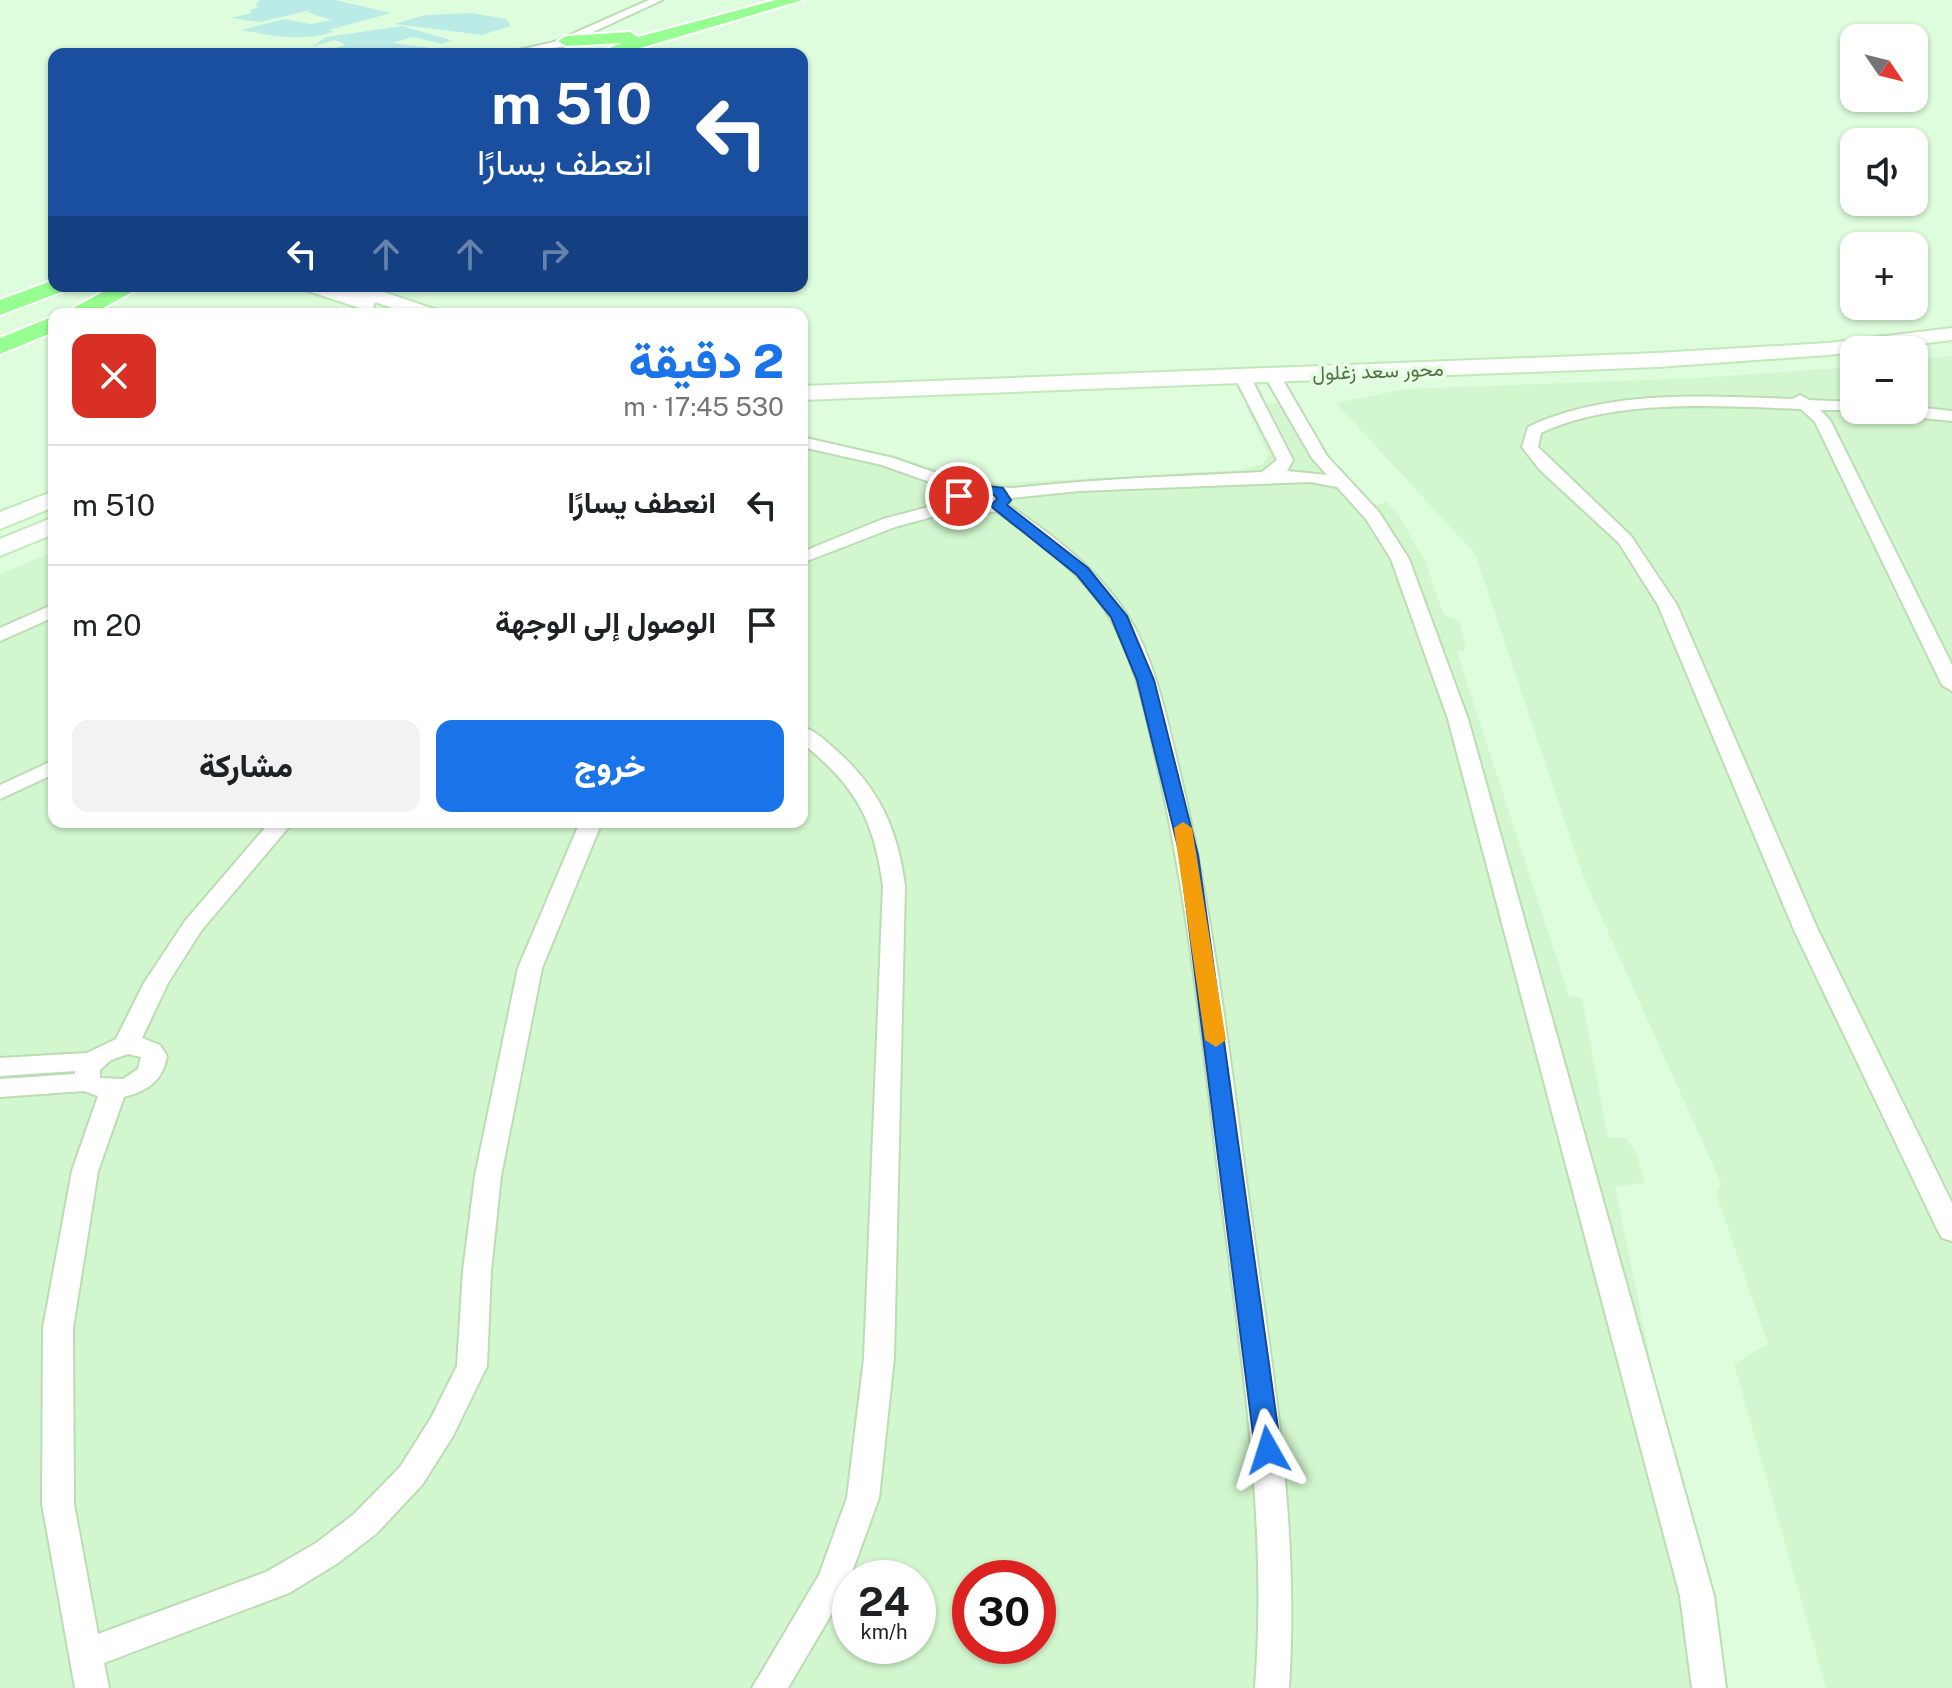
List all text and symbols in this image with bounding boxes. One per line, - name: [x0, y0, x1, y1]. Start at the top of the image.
- north arrow: [1840, 24, 1928, 112]
- map controls: [1840, 24, 1928, 424]
- text: 510 m: [491, 71, 652, 137]
- icon: left: [680, 80, 784, 184]
- button: sound: [1840, 128, 1928, 216]
- text: انعطف يسارًا: [477, 141, 652, 183]
- icon: left: [280, 232, 324, 276]
- icon: ahead: [364, 232, 408, 276]
- icon: ahead: [448, 232, 492, 276]
- icon: right: [532, 232, 576, 276]
- button: +: [1840, 232, 1928, 320]
- text: 2 دقيقة: [629, 332, 784, 389]
- button: close: [72, 334, 156, 418]
- button: −: [1840, 336, 1928, 424]
- street label: محور سعد زغلول: [1312, 357, 1444, 386]
- text: 530 m · 17:45: [623, 391, 784, 422]
- pin: [925, 462, 993, 530]
- icon: arrive: [937, 474, 981, 518]
- icon: left: [740, 483, 784, 527]
- text: انعطف يسارًا: [567, 484, 716, 520]
- text: 510 m: [72, 487, 155, 523]
- icon: arrive: [740, 603, 784, 647]
- text: الوصول إلى الوجهة: [495, 604, 716, 640]
- text: 20 m: [72, 607, 142, 643]
- button: مشاركة: [72, 720, 420, 812]
- button: خروج: [436, 720, 784, 812]
- position arrow: [1226, 1408, 1310, 1492]
- speed limit sign: 30: [952, 1560, 1056, 1664]
- text: 24: [858, 1578, 910, 1625]
- text: km/h: [860, 1620, 908, 1644]

